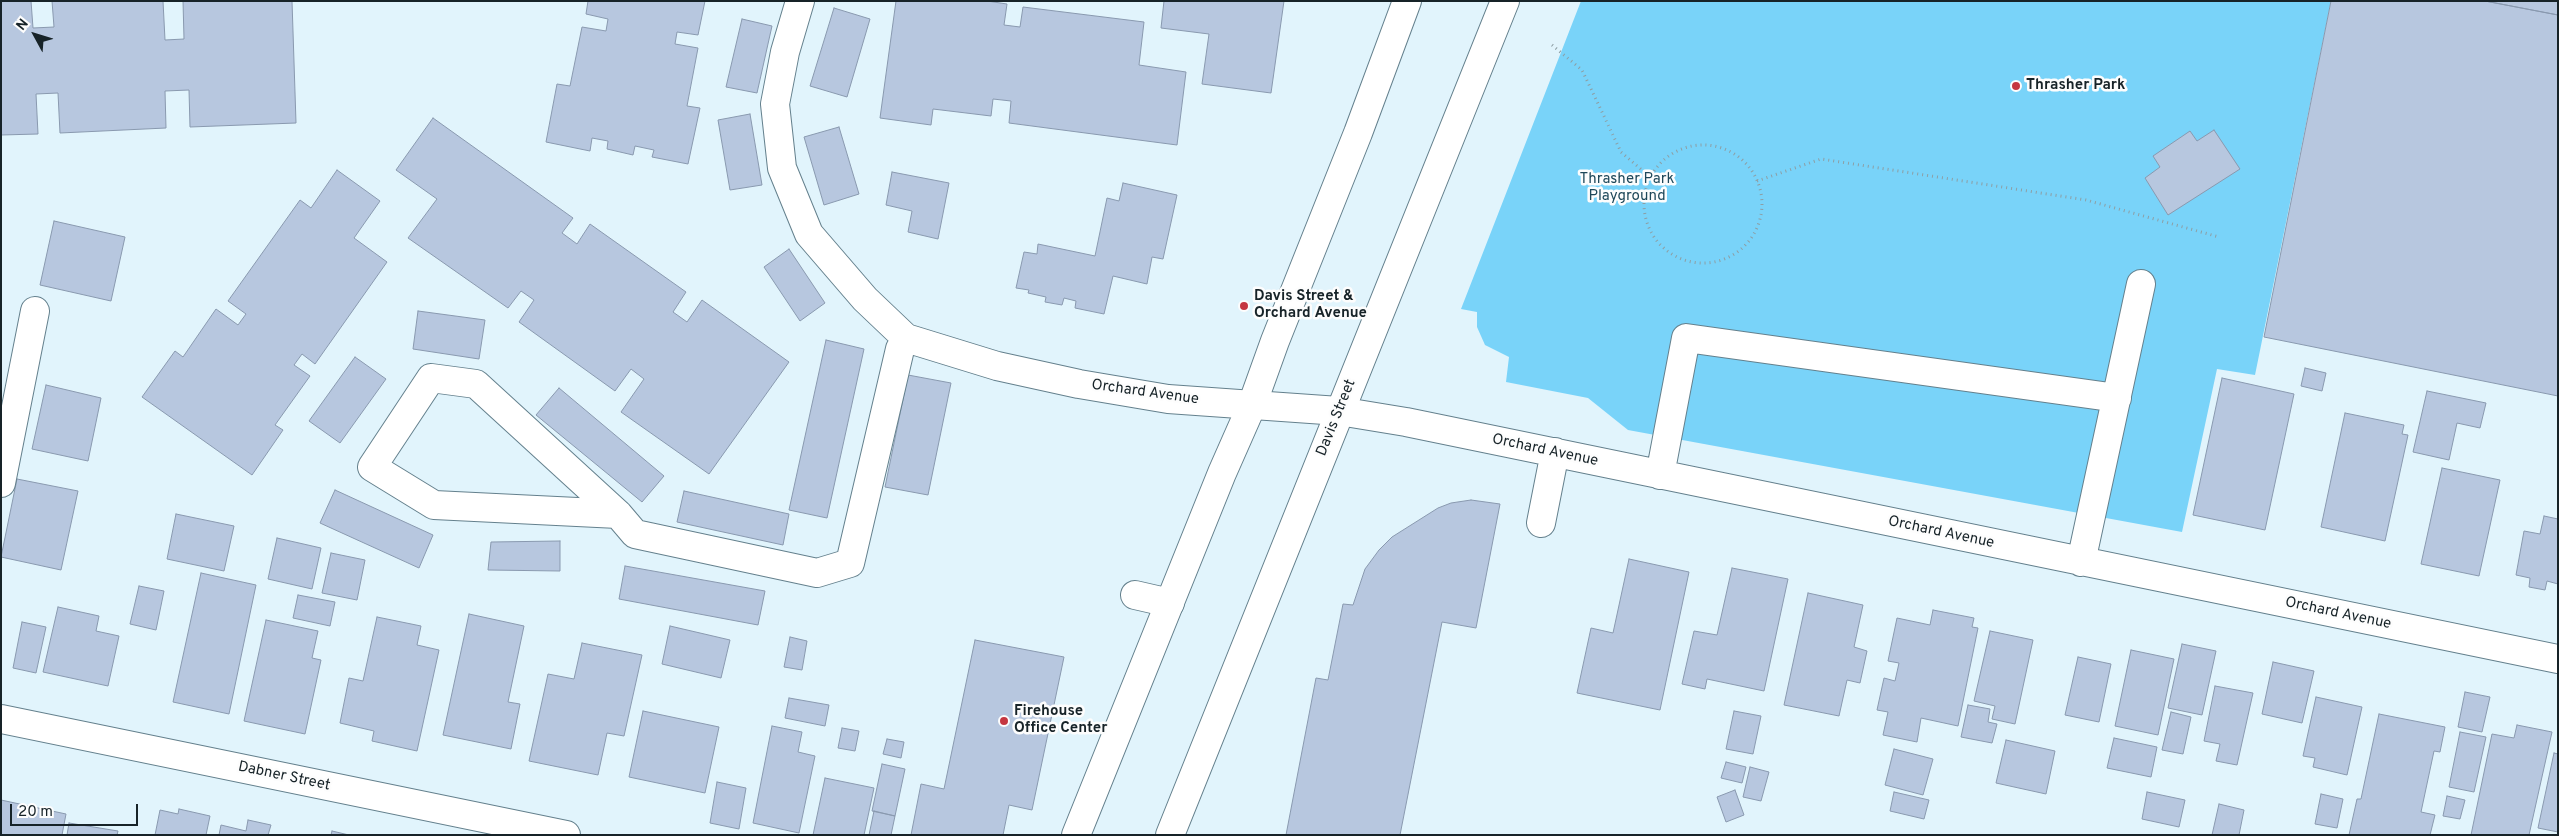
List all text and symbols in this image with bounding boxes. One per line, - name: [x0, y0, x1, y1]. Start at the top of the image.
- north arrow: [10, 10, 60, 60]
- text: N: [13, 16, 33, 35]
- place label: Thrasher Park: [2026, 77, 2125, 95]
- marker: Thrasher Park: [2010, 80, 2022, 92]
- park label: Thrasher Park Playground: [1579, 171, 1675, 206]
- place label: Davis Street & Orchard Avenue: [1254, 288, 1367, 323]
- marker: Davis Street & Orchard Avenue: [1238, 300, 1250, 312]
- street label: Orchard Avenue: [1090, 377, 1200, 409]
- street label: Davis Street: [1313, 377, 1361, 459]
- street label: Orchard Avenue: [1490, 431, 1600, 471]
- street label: Orchard Avenue: [1886, 513, 1996, 553]
- street label: Orchard Avenue: [2283, 594, 2393, 634]
- place label: Firehouse Office Center: [1014, 703, 1107, 738]
- marker: Firehouse Office Center: [998, 715, 1010, 727]
- street label: Dabner Street: [236, 758, 332, 796]
- scale bar: [12, 794, 140, 826]
- text: 20 m: [18, 803, 53, 822]

